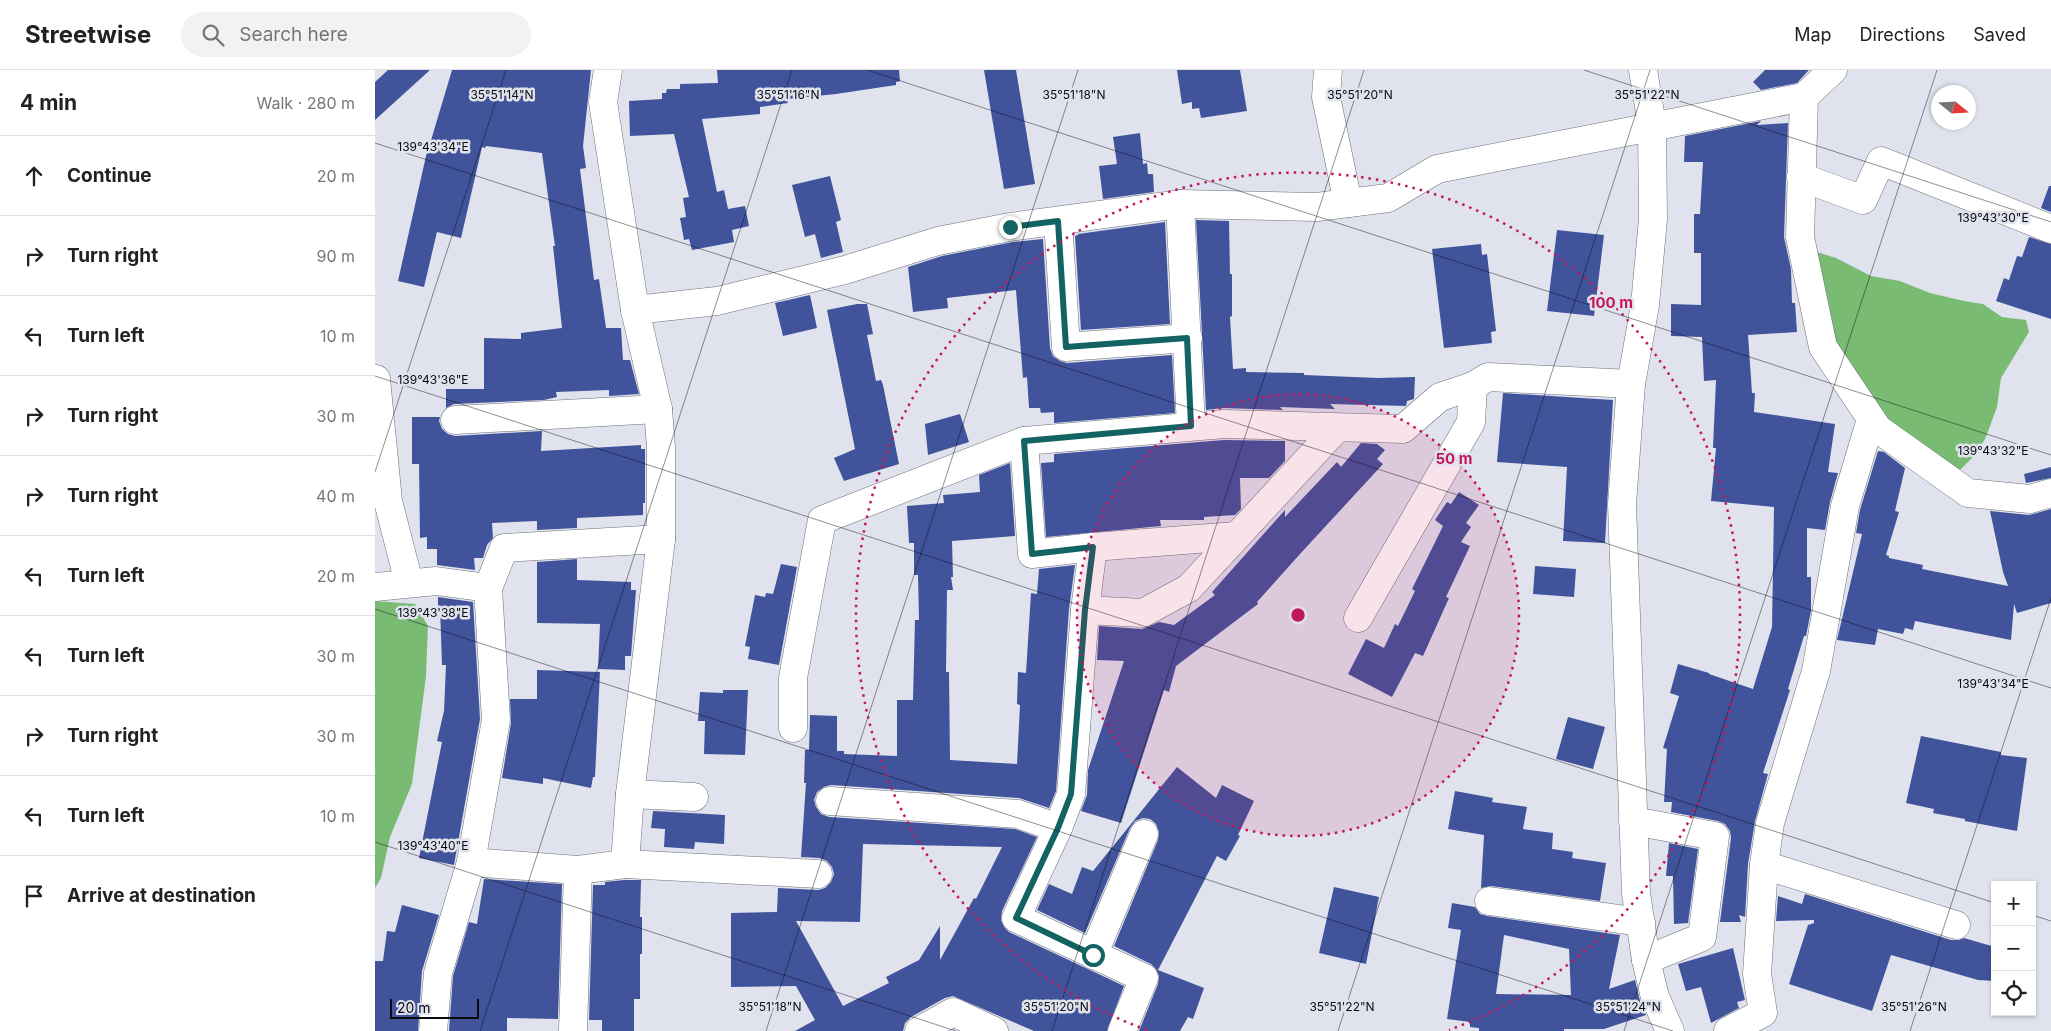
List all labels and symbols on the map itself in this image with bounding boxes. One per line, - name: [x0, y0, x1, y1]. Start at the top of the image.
- north arrow: [1931, 85, 1976, 130]
- text: 35°51'14"N: [470, 87, 534, 102]
- text: 35°51'16"N: [757, 87, 819, 102]
- text: 35°51'18"N: [1043, 87, 1105, 102]
- text: 35°51'20"N: [1327, 87, 1393, 102]
- text: 35°51'22"N: [1614, 87, 1680, 102]
- text: 139°43'34"E: [397, 139, 469, 154]
- text: 139°43'30"E: [1957, 210, 2029, 225]
- route end: [999, 216, 1022, 239]
- text: 100 m: [1589, 293, 1633, 312]
- text: 139°43'36"E: [397, 372, 469, 387]
- text: 139°43'32"E: [1958, 443, 2028, 458]
- text: 50 m: [1436, 449, 1472, 468]
- text: 139°43'38"E: [397, 605, 469, 620]
- centre of rings: [1289, 606, 1307, 624]
- text: 139°43'34"E: [1957, 676, 2029, 691]
- text: 139°43'40"E: [398, 838, 468, 853]
- route start: [1082, 944, 1105, 967]
- scale bar: [390, 996, 479, 1019]
- text: 35°51'18"N: [739, 999, 801, 1014]
- text: 35°51'20"N: [1023, 999, 1089, 1014]
- text: 35°51'22"N: [1309, 999, 1375, 1014]
- text: 35°51'24"N: [1595, 999, 1661, 1014]
- text: 35°51'26"N: [1881, 999, 1947, 1014]

